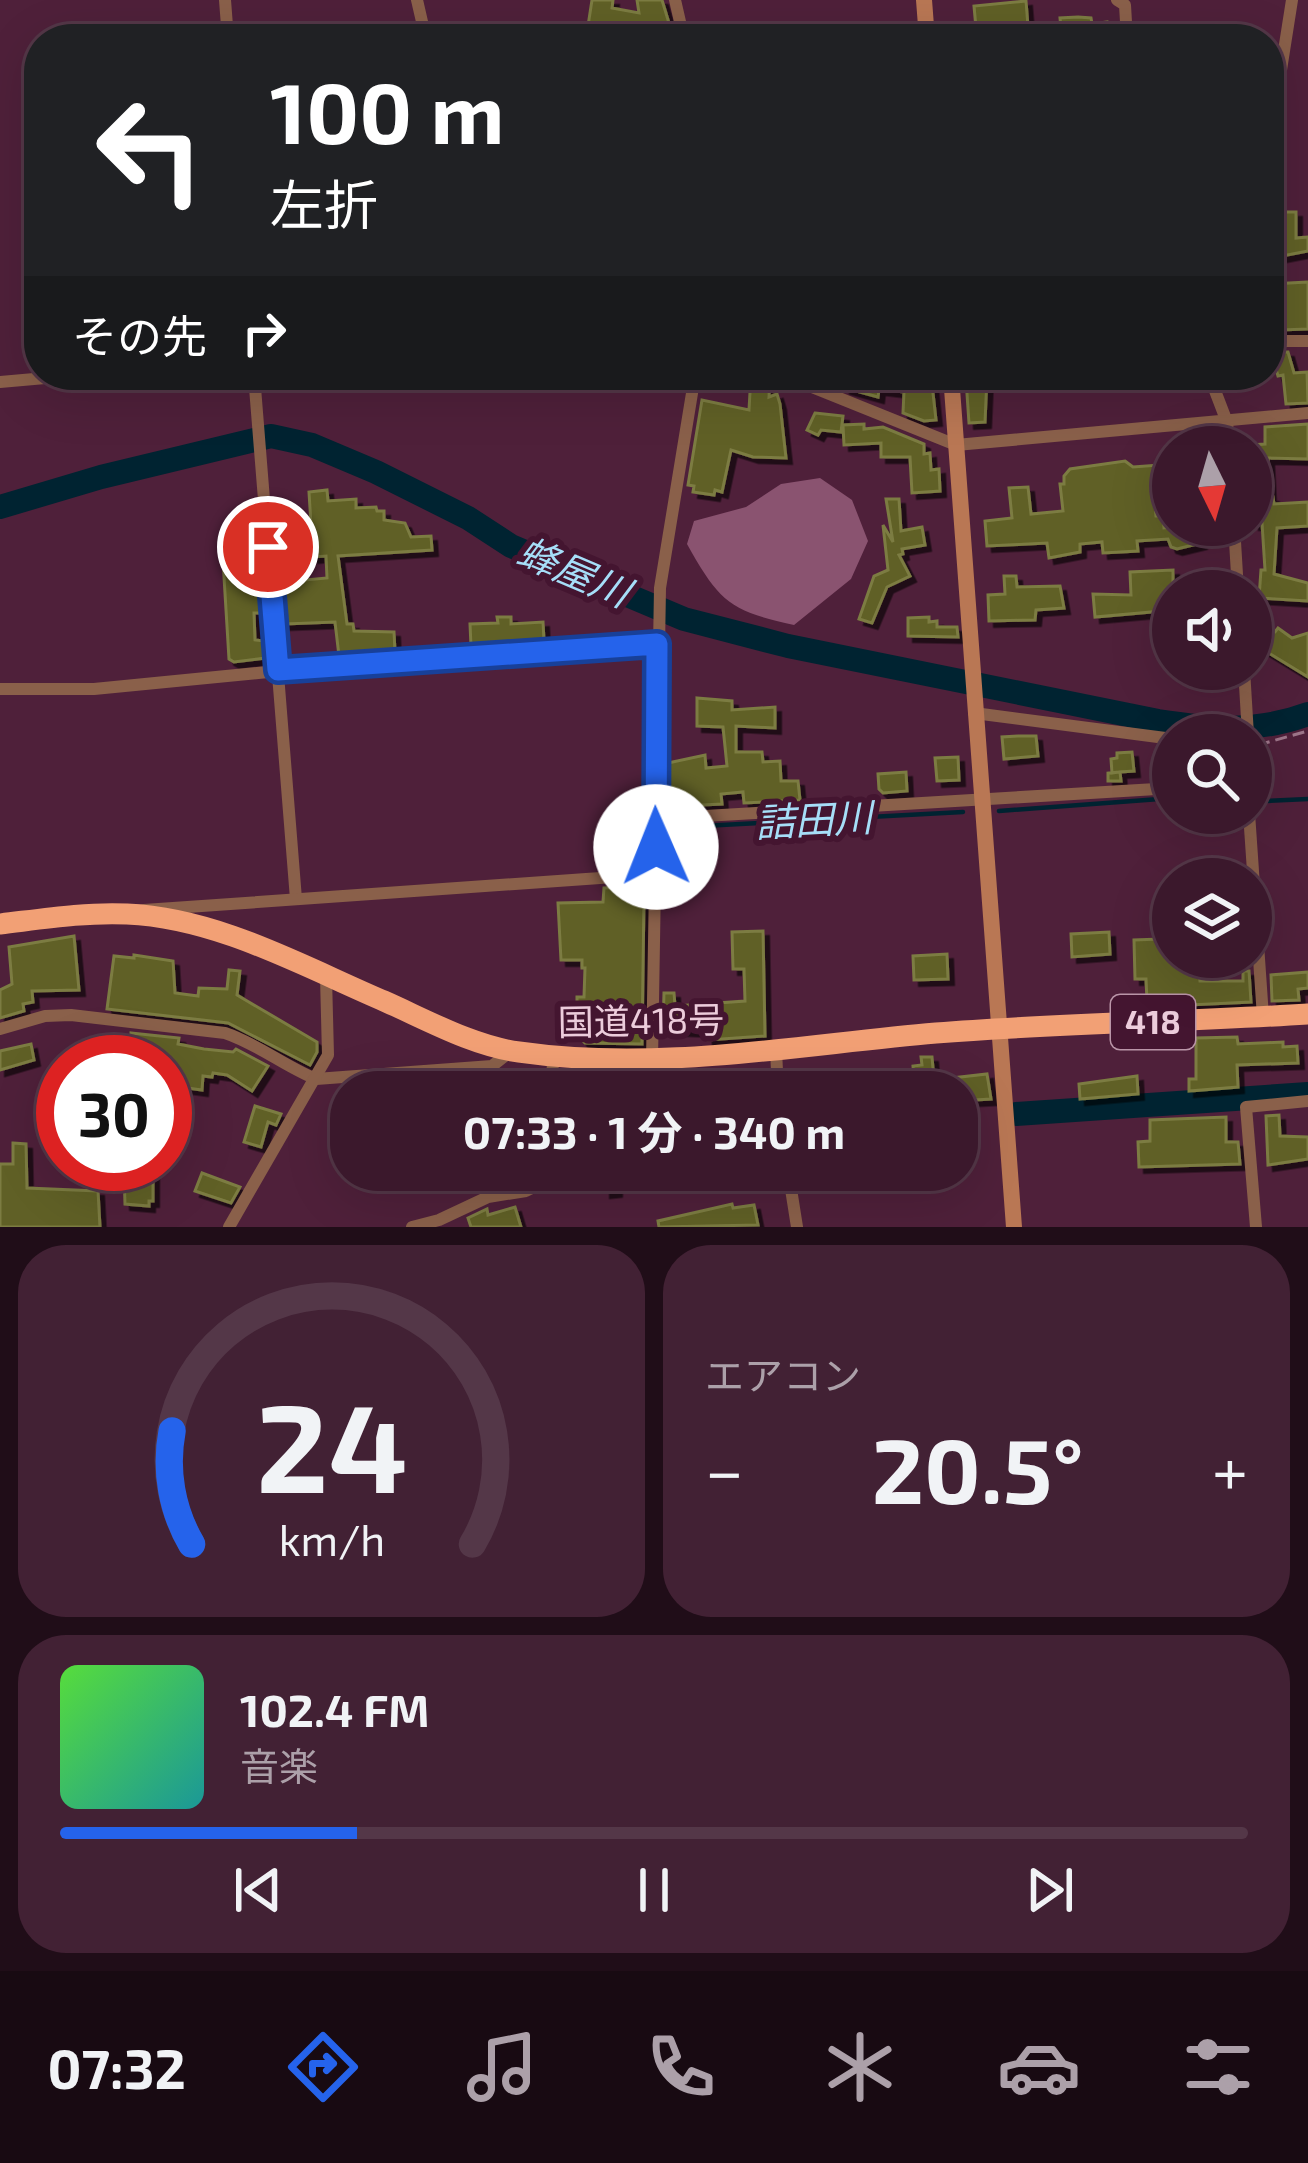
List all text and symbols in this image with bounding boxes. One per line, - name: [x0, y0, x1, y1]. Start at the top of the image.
- text: 100 m: [270, 60, 504, 161]
- icon: left: [72, 72, 228, 228]
- text: 左折: [270, 171, 378, 236]
- icon: right: [231, 300, 297, 366]
- text: その先: [72, 308, 207, 362]
- north arrow: [1152, 426, 1272, 546]
- map controls: [1152, 426, 1272, 978]
- pin: [217, 496, 319, 598]
- icon: arrive: [235, 514, 301, 580]
- water label: 蜂屋川: [512, 526, 641, 617]
- button: sound: [1152, 570, 1272, 690]
- button: search: [1152, 714, 1272, 834]
- position arrow: [593, 784, 719, 910]
- water label: 詰田川: [754, 792, 878, 845]
- button: layers: [1152, 858, 1272, 978]
- road number: 418: [1111, 995, 1195, 1049]
- street label: 国道418号: [557, 997, 725, 1042]
- speed limit sign: 30: [36, 1035, 192, 1191]
- text: 07:33 · 1 分 · 340 m: [463, 1104, 845, 1158]
- text: エアコン: [705, 1351, 861, 1398]
- text: 24: [255, 1368, 408, 1518]
- text: 20.5°: [872, 1414, 1083, 1522]
- text: −: [705, 1429, 744, 1508]
- text: +: [1212, 1429, 1248, 1508]
- text: km/h: [278, 1513, 385, 1565]
- text: 102.4 FM: [240, 1682, 429, 1736]
- text: 音楽: [240, 1742, 318, 1789]
- icon: previous: [225, 1857, 291, 1923]
- icon: pause: [621, 1857, 687, 1923]
- icon: next: [1017, 1857, 1083, 1923]
- icon: directions: [281, 2025, 365, 2109]
- icon: music: [460, 2025, 544, 2109]
- icon: phone: [639, 2025, 723, 2109]
- icon: climate: [818, 2025, 902, 2109]
- icon: car: [997, 2025, 1081, 2109]
- icon: filters: [1176, 2025, 1260, 2109]
- text: 07:32: [48, 2035, 186, 2100]

